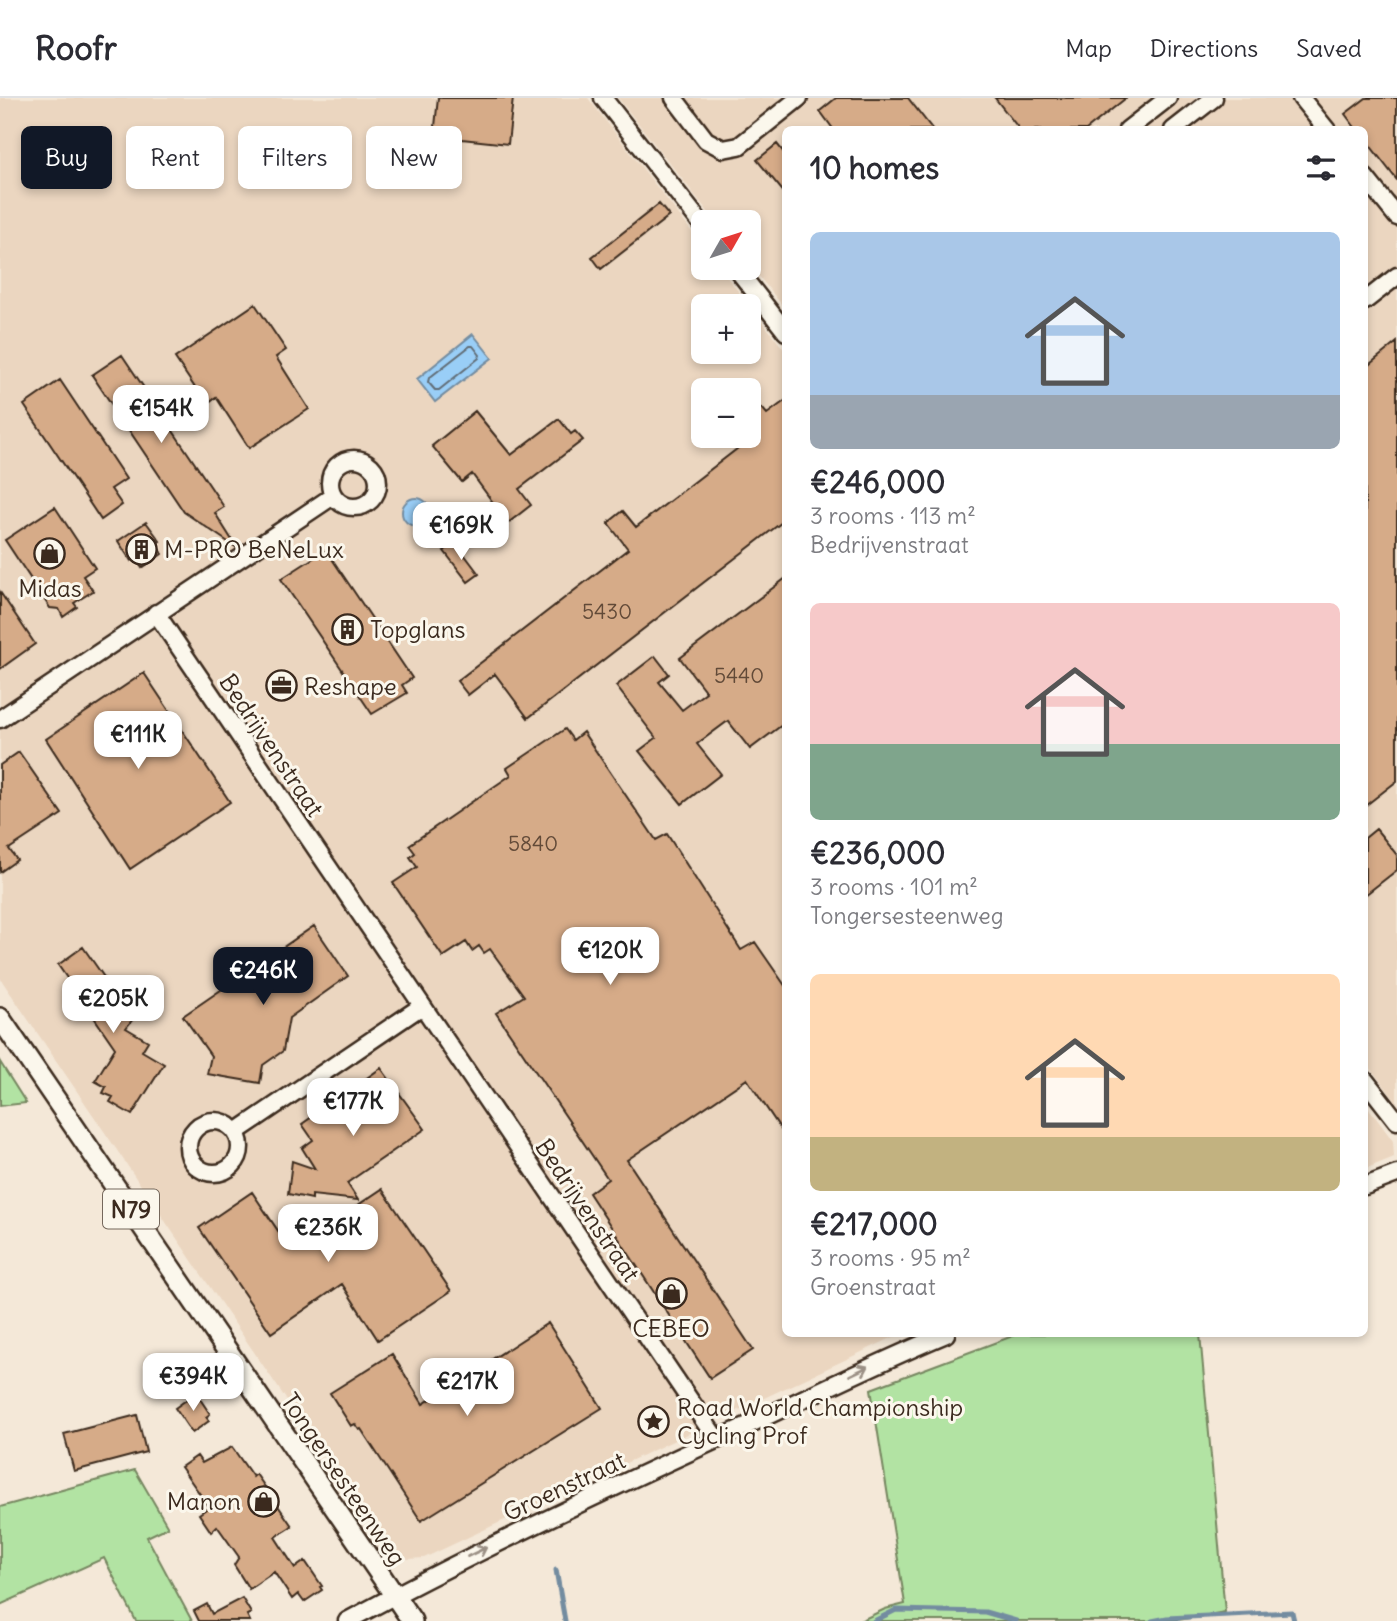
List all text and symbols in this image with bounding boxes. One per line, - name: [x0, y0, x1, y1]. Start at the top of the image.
- text: Roofr: [35, 27, 117, 69]
- text: Map: [1065, 33, 1112, 63]
- text: Directions: [1150, 33, 1258, 63]
- text: Saved: [1296, 33, 1362, 63]
- chip: Buy: [21, 126, 112, 189]
- chip: Rent: [126, 126, 224, 189]
- chip: Filters: [238, 126, 352, 189]
- chip: New: [366, 126, 462, 189]
- text: 10 homes: [810, 149, 939, 187]
- icon: filters: [1302, 149, 1340, 187]
- north arrow: [691, 210, 761, 280]
- map controls: [691, 210, 761, 448]
- icon: home: [1012, 278, 1138, 404]
- button: +: [691, 294, 761, 364]
- button: −: [691, 378, 761, 448]
- pin: €154K: [112, 386, 210, 445]
- text: €154K: [129, 393, 193, 422]
- text: €246,000: [810, 463, 945, 501]
- text: 3 rooms · 113 m²: [810, 501, 976, 530]
- pin: €169K: [412, 503, 510, 562]
- text: €169K: [429, 510, 493, 539]
- text: Bedrijvenstraat: [810, 530, 969, 559]
- building icon: M-PRO BeNeLux: [124, 532, 158, 566]
- place label: M-PRO BeNeLux: [164, 534, 344, 564]
- shop icon: Midas: [33, 537, 67, 571]
- place label: Midas: [18, 573, 82, 603]
- house number: 5430: [582, 598, 632, 625]
- building icon: Topglans: [330, 612, 364, 646]
- place label: Topglans: [370, 614, 465, 644]
- icon: home: [1012, 649, 1138, 775]
- house number: 5440: [714, 662, 764, 689]
- street label: Bedrijvenstraat: [213, 668, 331, 822]
- office icon: Reshape: [264, 669, 298, 703]
- place label: Reshape: [304, 671, 397, 701]
- pin: €111K: [89, 712, 187, 771]
- text: €111K: [110, 719, 166, 748]
- house number: 5840: [508, 830, 558, 857]
- text: €236,000: [810, 834, 946, 872]
- text: 3 rooms · 101 m²: [810, 872, 978, 901]
- text: Tongersesteenweg: [810, 901, 1003, 930]
- pin: €120K: [561, 928, 659, 987]
- text: €120K: [577, 935, 643, 964]
- pin: €246K: [214, 948, 312, 1007]
- text: €246K: [229, 955, 297, 984]
- pin: €205K: [64, 976, 162, 1035]
- text: €205K: [78, 983, 148, 1012]
- icon: home: [1012, 1020, 1138, 1146]
- pin: €177K: [304, 1079, 402, 1138]
- text: €177K: [323, 1086, 383, 1115]
- street label: Bedrijvenstraat: [529, 1133, 647, 1287]
- road number: N79: [103, 1190, 159, 1228]
- pin: €236K: [279, 1204, 377, 1264]
- text: €217,000: [810, 1205, 938, 1243]
- text: €236K: [294, 1212, 362, 1241]
- text: 3 rooms · 95 m²: [810, 1243, 971, 1272]
- text: Groenstraat: [810, 1272, 936, 1301]
- shop icon: CEBEO: [654, 1277, 688, 1311]
- place label: CEBEO: [632, 1313, 710, 1343]
- pin: €394K: [144, 1354, 242, 1413]
- pin: €217K: [418, 1358, 516, 1418]
- text: €394K: [159, 1361, 227, 1390]
- one-way arrow: [848, 1364, 870, 1377]
- text: €217K: [436, 1366, 498, 1395]
- street label: Tongersesteenweg: [275, 1387, 413, 1571]
- place label: Road World Championship Cycling Prof: [677, 1392, 963, 1450]
- place icon: Road World Championship Cycling Prof: [637, 1404, 671, 1438]
- street label: Groenstraat: [498, 1445, 630, 1527]
- shop icon: Manon: [247, 1484, 281, 1518]
- place label: Manon: [167, 1486, 241, 1516]
- one-way arrow: [466, 1545, 487, 1559]

